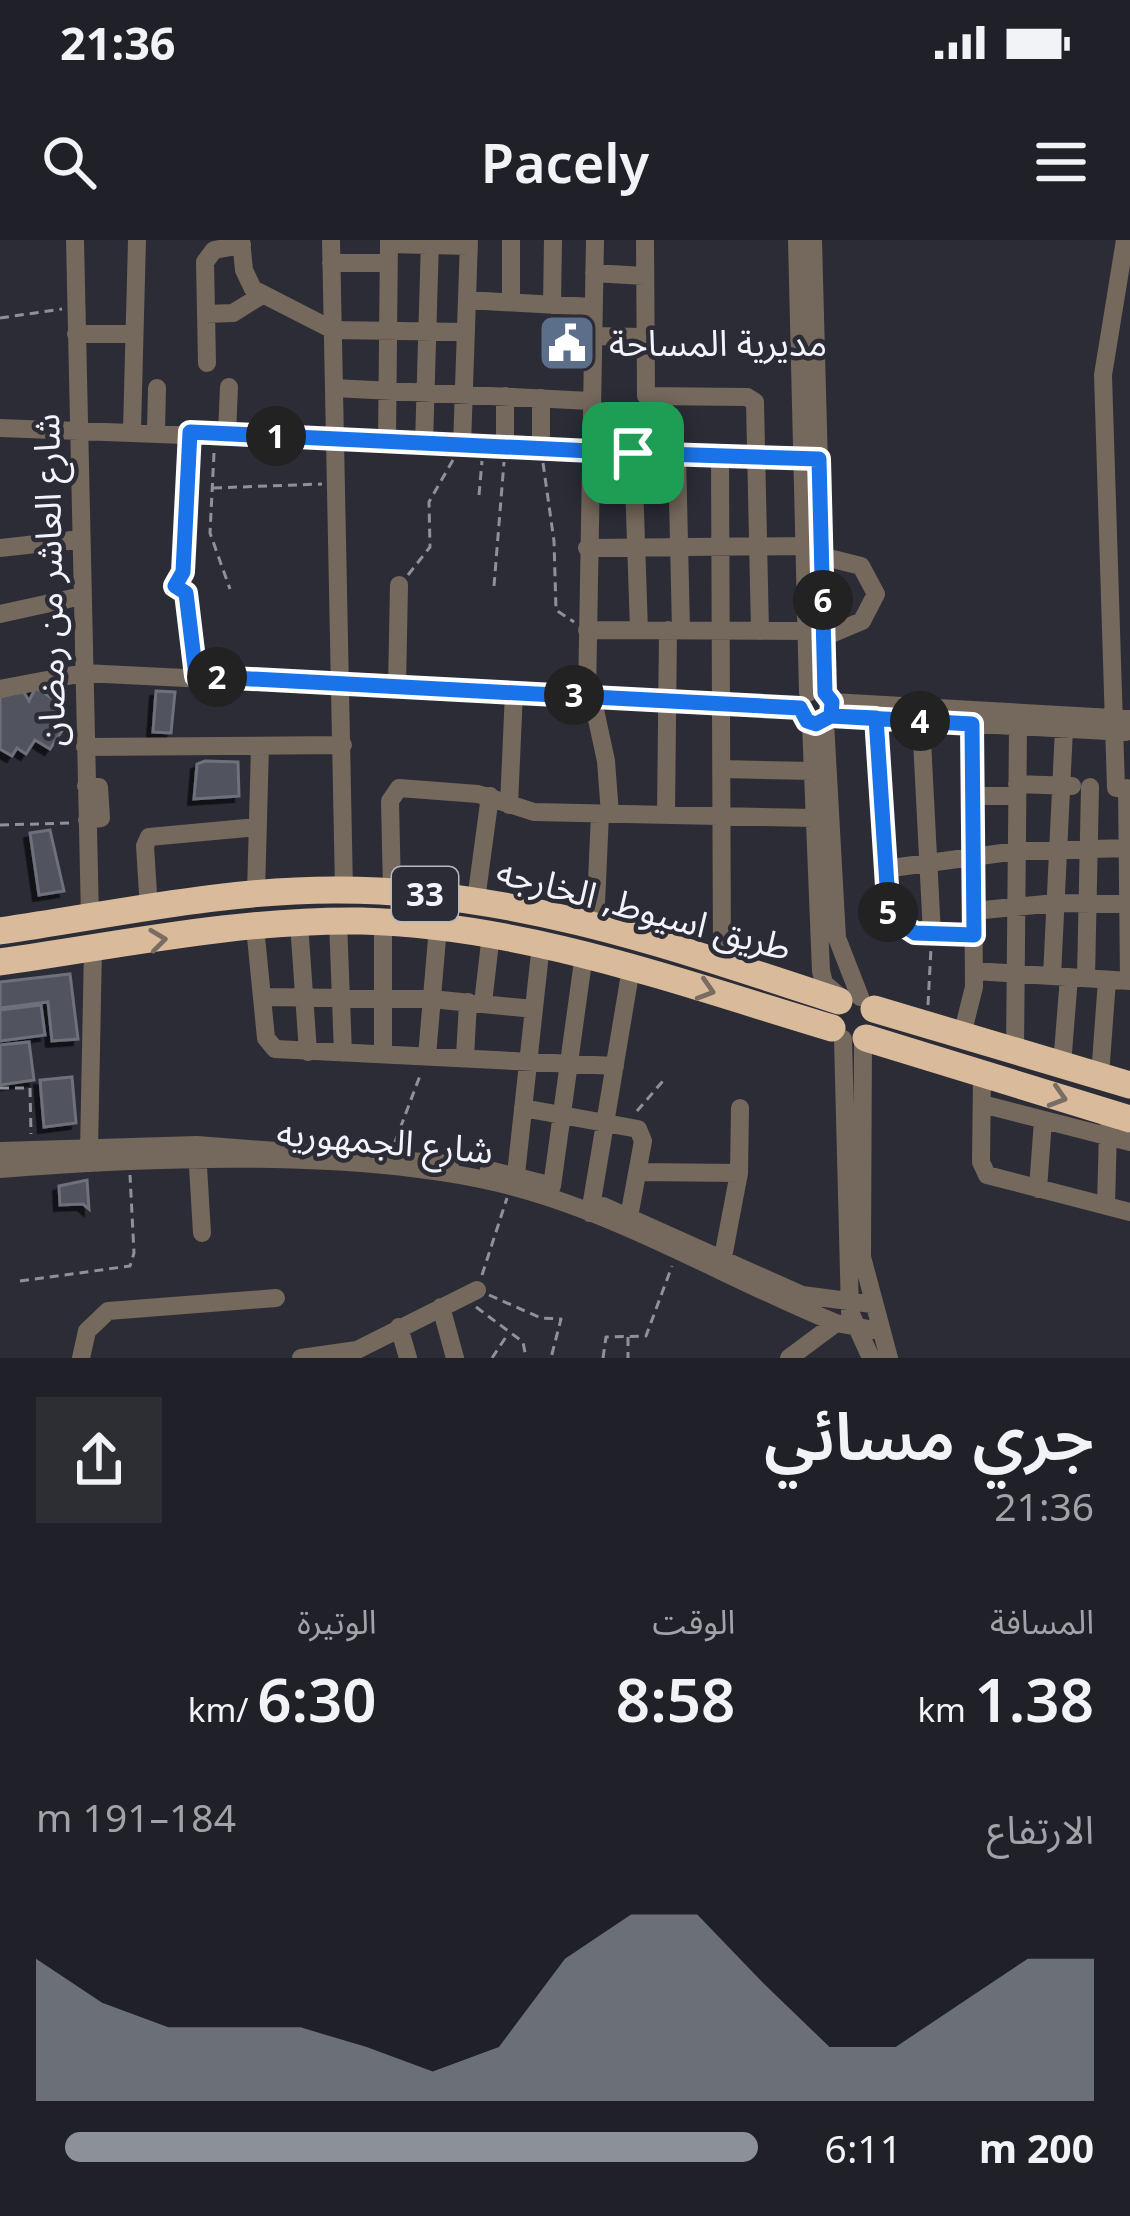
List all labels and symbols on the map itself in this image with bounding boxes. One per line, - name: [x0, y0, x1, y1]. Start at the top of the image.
- public building icon: مديرية المساحة: [536, 312, 598, 374]
- place label: مديرية المساحة: [609, 318, 827, 367]
- pin: [582, 402, 684, 504]
- pin: 1: [246, 406, 306, 466]
- street label: شارع العاشر من رمضان: [21, 413, 79, 747]
- pin: 6: [793, 570, 853, 630]
- pin: 2: [187, 647, 247, 707]
- pin: 3: [544, 665, 604, 725]
- pin: 4: [890, 691, 950, 751]
- street label: طريق اسيوط, الخارجه: [491, 846, 797, 971]
- road number: 33: [392, 867, 458, 921]
- pin: 5: [858, 882, 918, 942]
- one-way arrow: [148, 928, 167, 954]
- one-way arrow: [695, 976, 716, 1001]
- one-way arrow: [1047, 1083, 1068, 1108]
- street label: شارع الجمهوريه: [275, 1107, 495, 1177]

